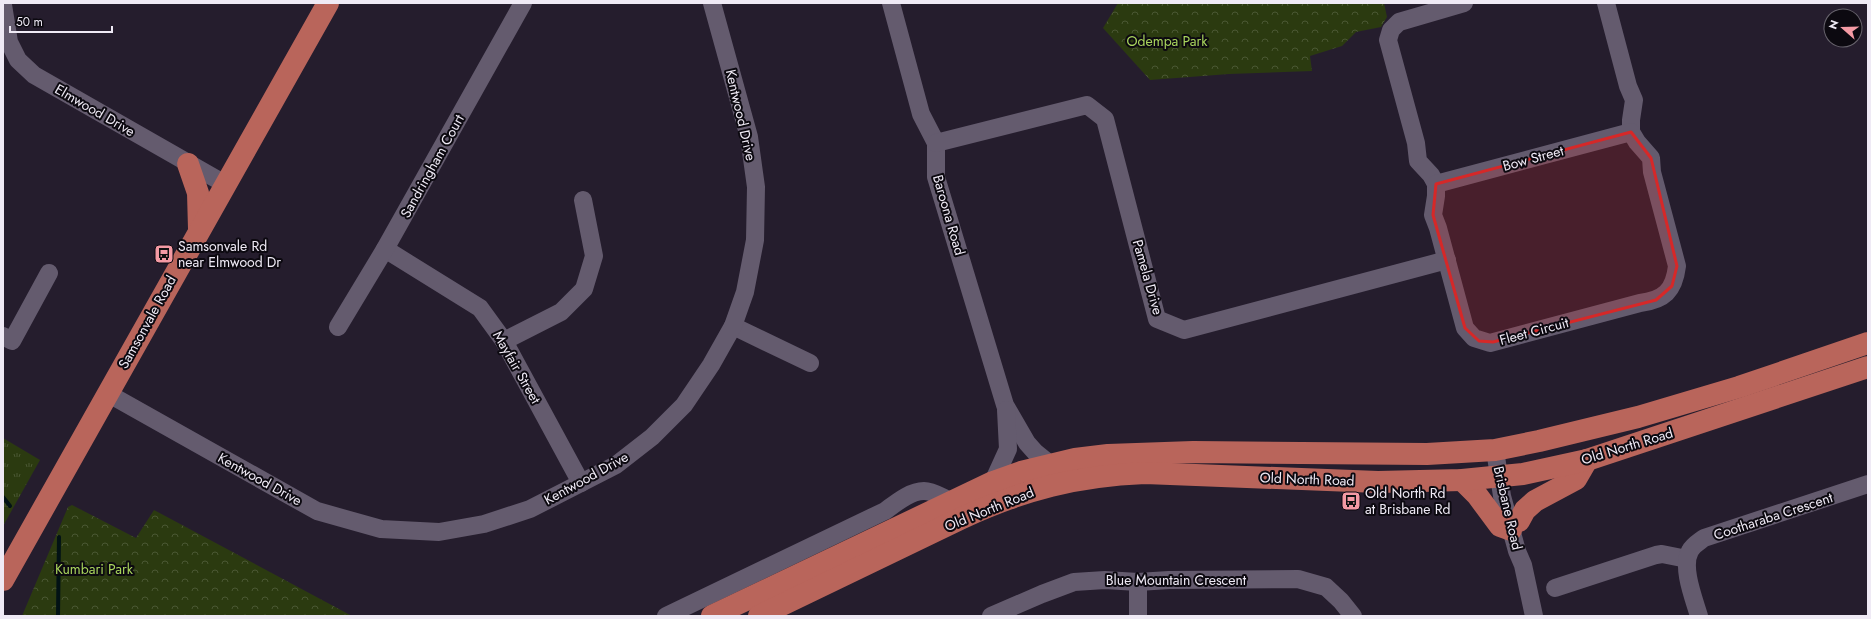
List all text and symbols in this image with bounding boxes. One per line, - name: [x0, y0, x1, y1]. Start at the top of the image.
- scale bar: [10, 8, 112, 34]
- north arrow: [1823, 8, 1863, 48]
- text: 50 m: [16, 13, 43, 31]
- text: N: [1825, 18, 1843, 31]
- park label: Odempa Park: [1126, 31, 1208, 51]
- street label: Kentwood Drive: [721, 67, 761, 163]
- street label: Elmwood Drive: [51, 79, 139, 141]
- street label: Sandringham Court: [395, 110, 469, 221]
- street label: Bow Street: [1500, 140, 1566, 176]
- street label: Baroona Road: [928, 172, 970, 258]
- place label: Samsonvale Rd near Elmwood Dr: [178, 236, 281, 272]
- street label: Pamela Drive: [1128, 237, 1168, 317]
- bus stop icon: Samsonvale Rd near Elmwood Dr: [153, 243, 175, 265]
- street label: Samsonvale Road: [113, 272, 181, 372]
- street label: Fleet Circuit: [1497, 312, 1572, 350]
- street label: Mayfair Street: [488, 327, 546, 408]
- street label: Old North Road: [1579, 423, 1675, 469]
- street label: Kentwood Drive: [540, 447, 632, 509]
- street label: Kentwood Drive: [214, 448, 306, 510]
- street label: Brisbane Road: [1489, 464, 1527, 552]
- street label: Old North Road: [1259, 467, 1355, 491]
- street label: Old North Road: [941, 482, 1037, 536]
- place label: Old North Rd at Brisbane Rd: [1365, 483, 1450, 519]
- street label: Cootharaba Crescent: [1711, 487, 1836, 545]
- bus stop icon: Old North Rd at Brisbane Rd: [1340, 490, 1362, 512]
- park label: Kumbari Park: [55, 559, 134, 579]
- street label: Blue Mountain Crescent: [1106, 570, 1247, 590]

